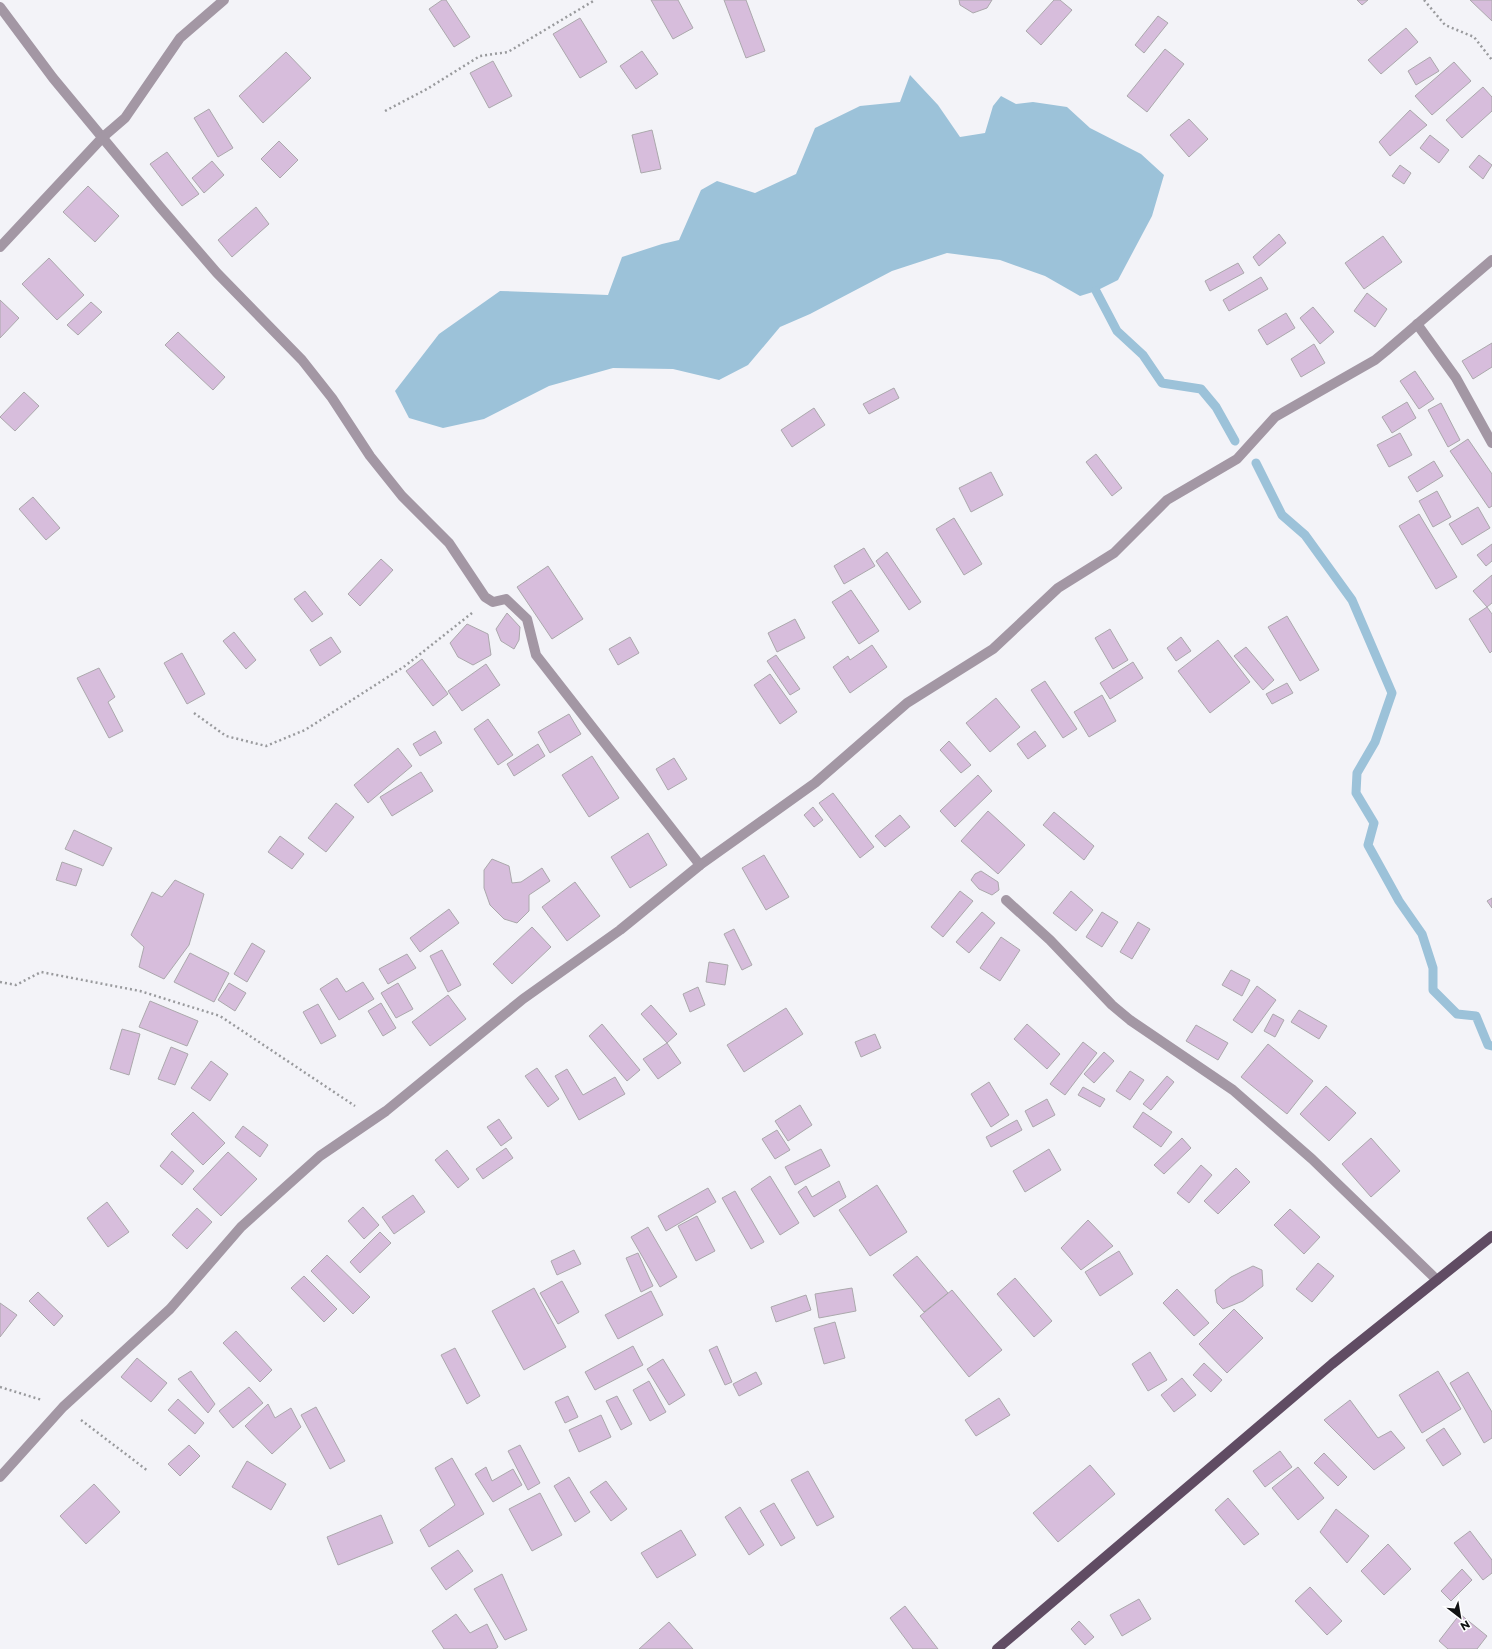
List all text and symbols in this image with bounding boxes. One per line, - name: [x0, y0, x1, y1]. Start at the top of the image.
- north arrow: [1440, 1597, 1480, 1637]
- text: N: [1458, 1617, 1473, 1634]

